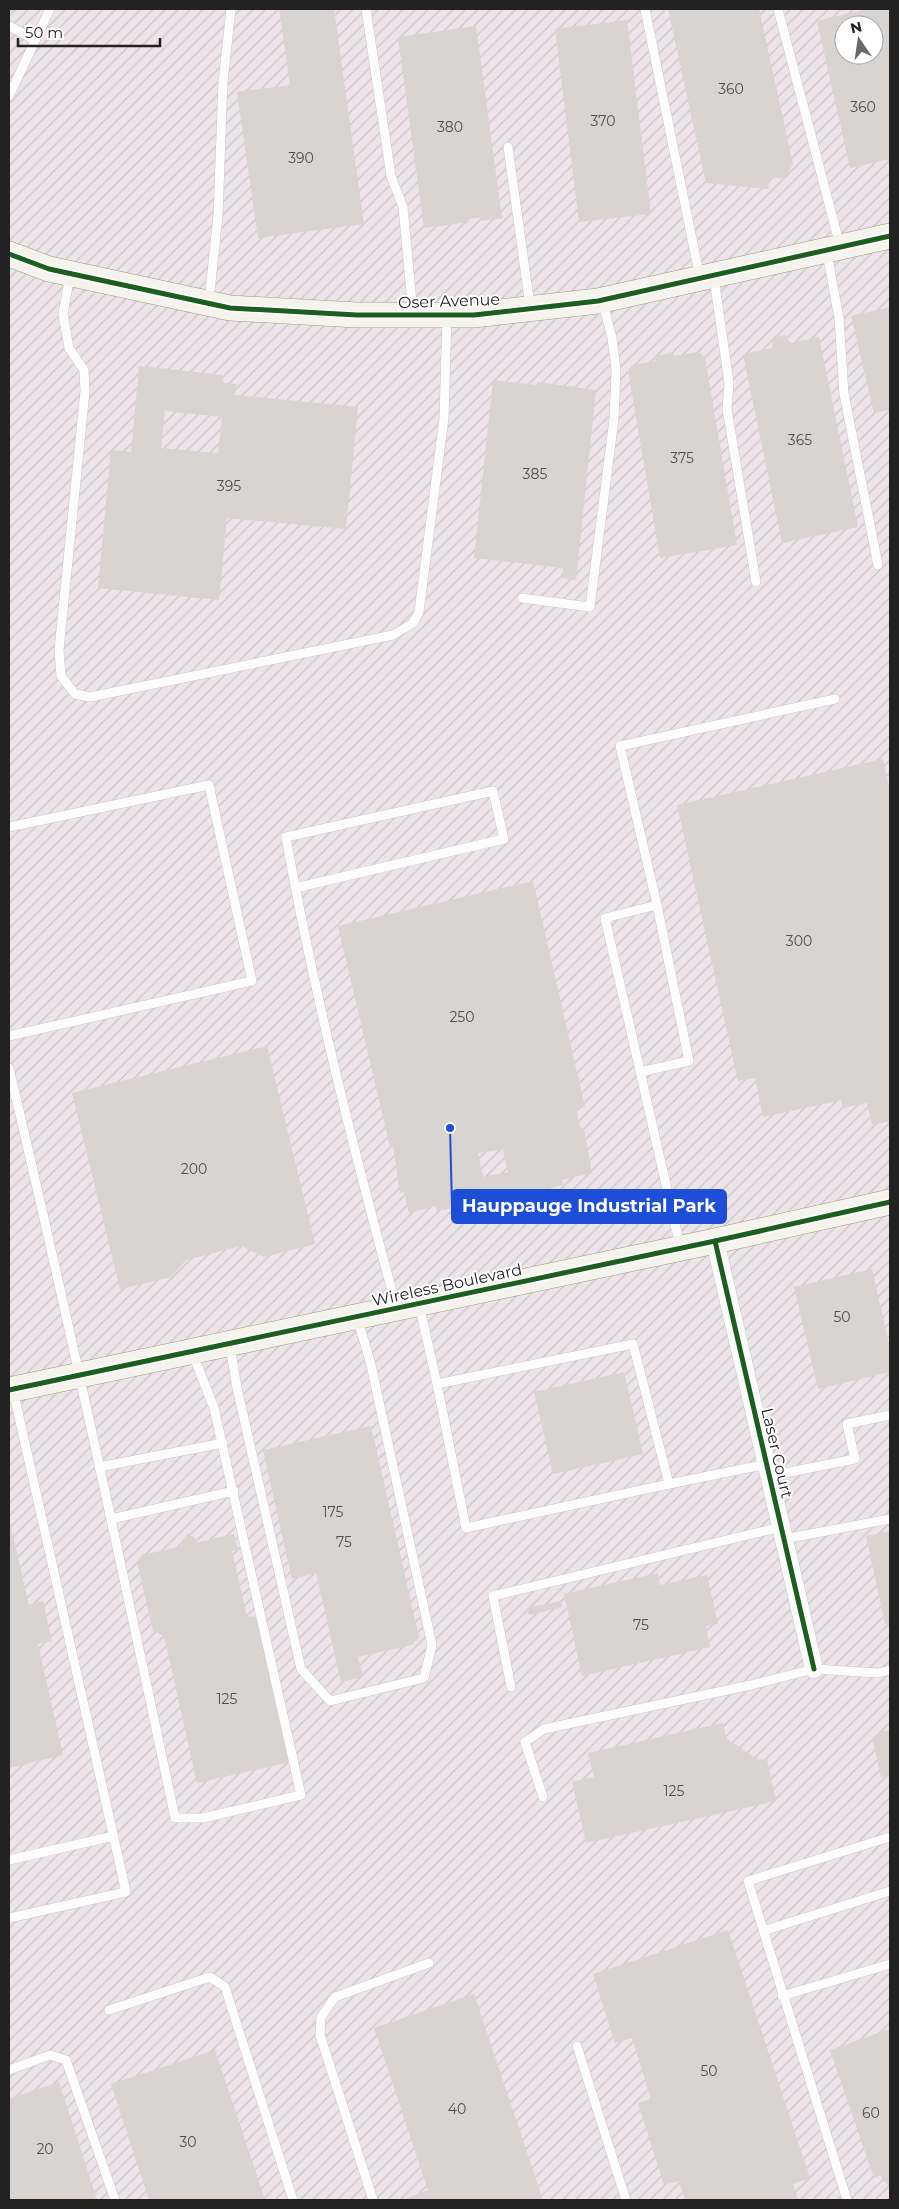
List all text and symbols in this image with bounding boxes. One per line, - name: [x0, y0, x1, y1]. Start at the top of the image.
- scale bar: [18, 15, 160, 47]
- north arrow: [834, 15, 884, 65]
- text: N: [849, 17, 864, 37]
- text: 50 m: [25, 23, 63, 42]
- house number: 360: [718, 80, 744, 98]
- house number: 360: [850, 98, 876, 116]
- house number: 370: [591, 112, 615, 130]
- house number: 380: [437, 118, 463, 136]
- house number: 390: [288, 149, 314, 167]
- street label: Oser Avenue: [398, 290, 500, 312]
- house number: 365: [788, 431, 812, 449]
- house number: 375: [670, 449, 694, 467]
- house number: 385: [523, 465, 547, 483]
- house number: 395: [217, 477, 241, 495]
- house number: 300: [786, 932, 812, 950]
- house number: 250: [449, 1008, 475, 1026]
- house number: 200: [181, 1160, 207, 1178]
- callout: Hauppauge Industrial Park: [452, 1190, 726, 1223]
- text: Hauppauge Industrial Park: [462, 1195, 716, 1217]
- street label: Wireless Boulevard: [370, 1260, 524, 1310]
- house number: 50: [833, 1308, 851, 1326]
- street label: Laser Court: [757, 1406, 797, 1500]
- house number: 175: [323, 1503, 344, 1521]
- house number: 75: [336, 1533, 352, 1551]
- house number: 75: [633, 1616, 649, 1634]
- house number: 125: [217, 1690, 238, 1708]
- house number: 125: [664, 1782, 685, 1800]
- house number: 50: [700, 2062, 718, 2080]
- house number: 40: [448, 2100, 466, 2118]
- house number: 60: [862, 2104, 880, 2122]
- house number: 30: [179, 2133, 197, 2151]
- house number: 20: [36, 2140, 54, 2158]

